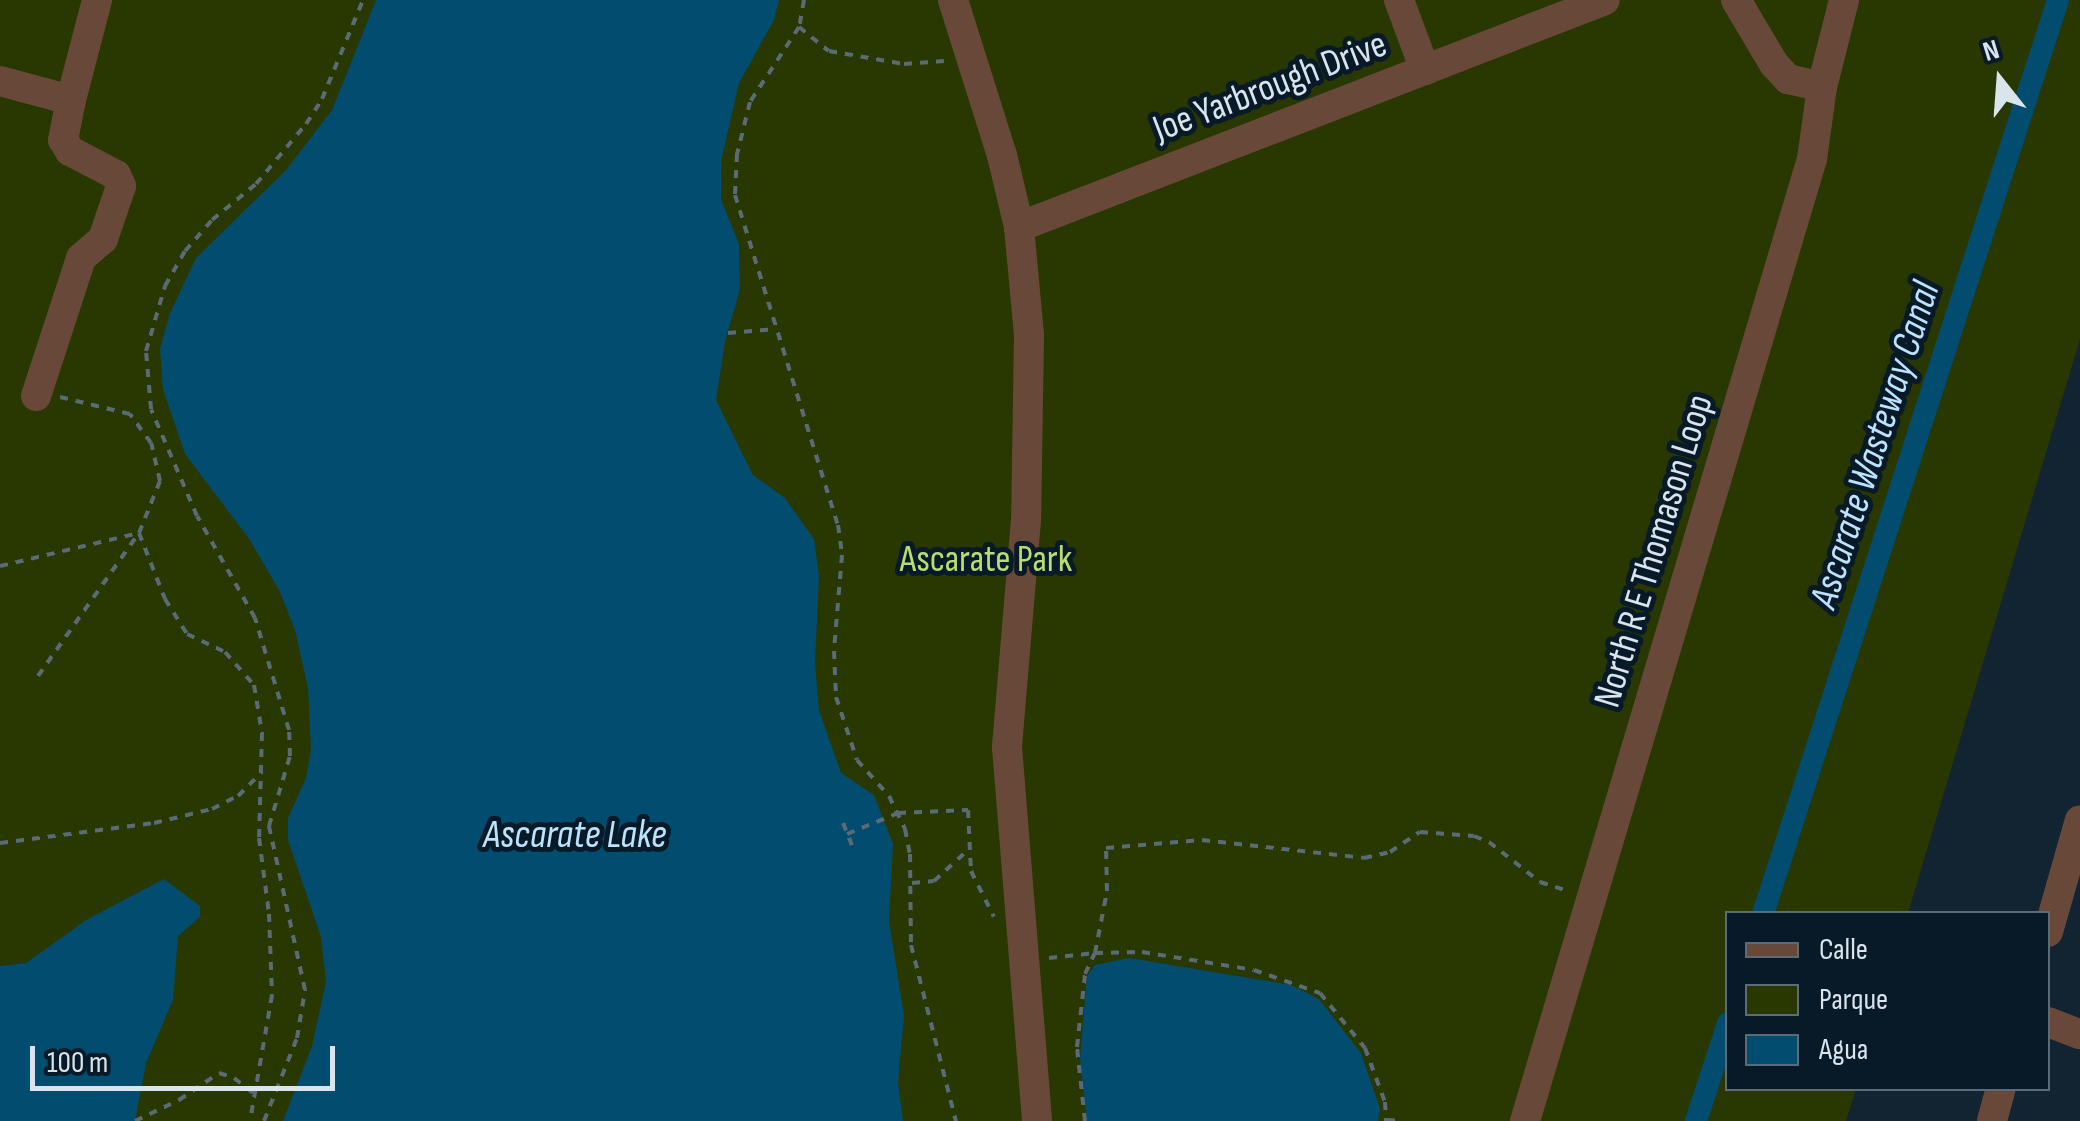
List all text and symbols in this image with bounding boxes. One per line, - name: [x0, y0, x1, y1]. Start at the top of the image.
- street label: Joe Yarbrough Drive: [1147, 22, 1393, 152]
- north arrow: [1950, 30, 2050, 130]
- text: N: [1979, 33, 2003, 69]
- water label: Ascarate Wasteway Canal: [1800, 276, 1950, 614]
- street label: North R E Thomason Loop: [1585, 389, 1723, 713]
- park label: Ascarate Park: [900, 537, 1072, 583]
- water label: Ascarate Lake: [483, 811, 667, 859]
- legend: [1725, 911, 2050, 1091]
- text: Calle: [1819, 932, 1868, 968]
- text: Parque: [1819, 982, 1888, 1018]
- scale bar: [35, 1026, 340, 1088]
- text: Agua: [1819, 1032, 1868, 1068]
- text: 100 m: [47, 1045, 108, 1081]

